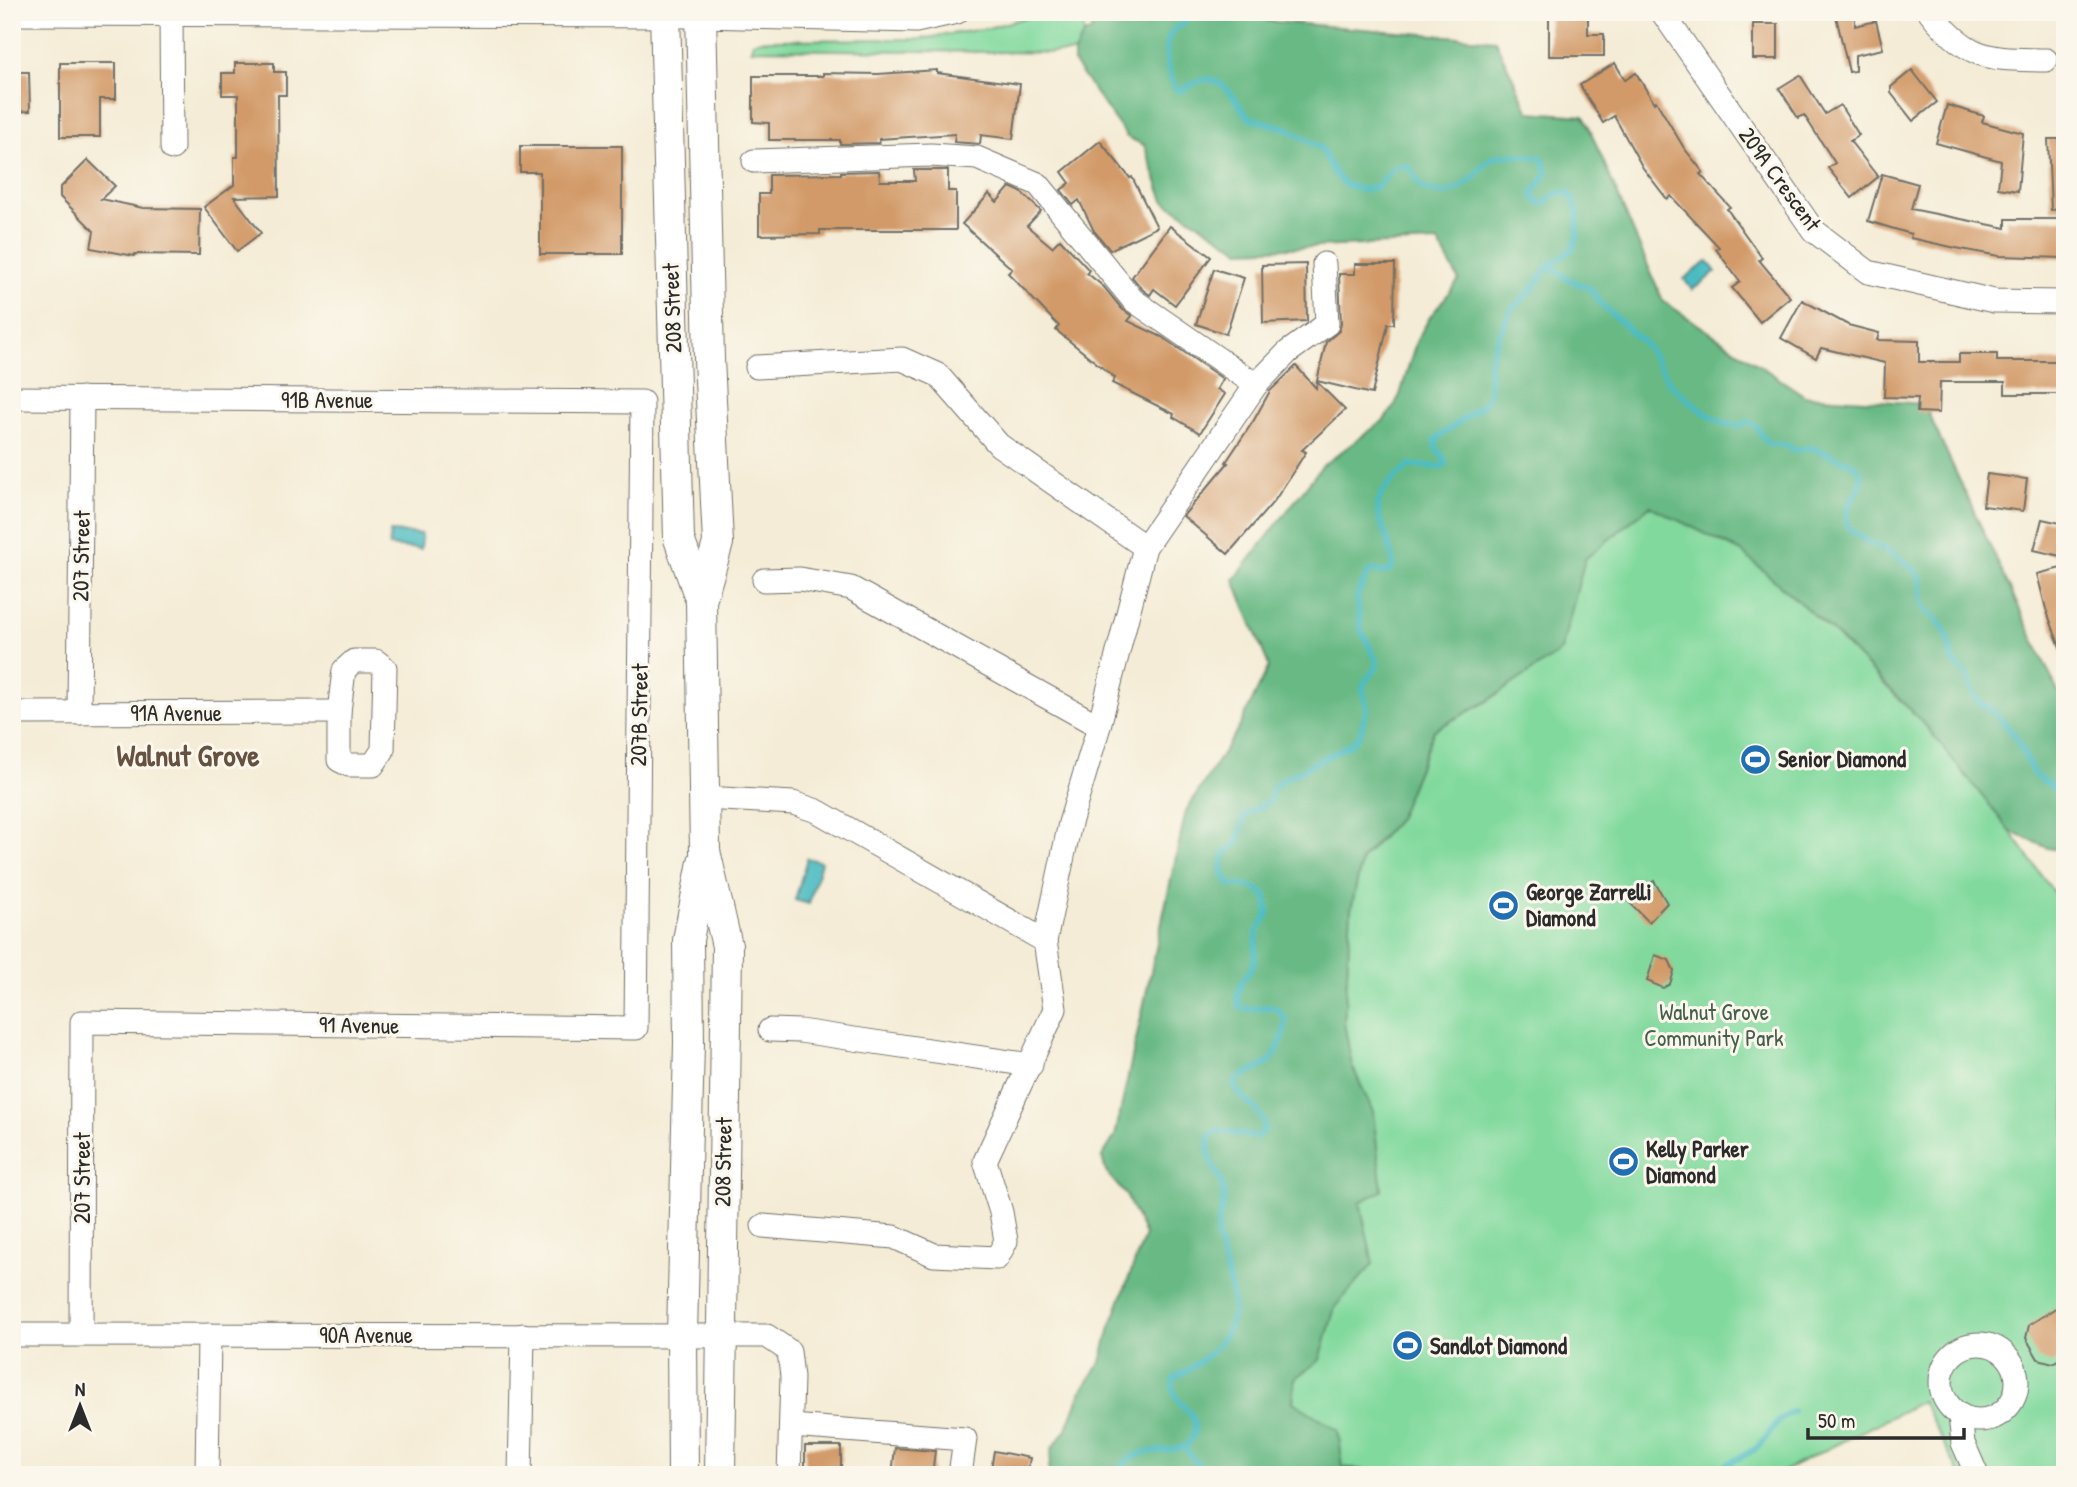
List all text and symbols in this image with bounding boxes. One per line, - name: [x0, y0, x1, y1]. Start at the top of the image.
- street label: 209A Crescent: [1732, 120, 1829, 238]
- street label: 208 Street: [654, 261, 689, 353]
- street label: 91B Avenue: [281, 384, 373, 415]
- street label: 207 Street: [64, 509, 97, 602]
- street label: 207B Street: [622, 662, 655, 767]
- street label: 91A Avenue: [130, 697, 222, 728]
- district label: Walnut Grove: [117, 735, 260, 775]
- sports icon: Senior Diamond: [1738, 742, 1772, 776]
- place label: Senior Diamond: [1778, 743, 1906, 774]
- place label: George Zarrelli Diamond: [1526, 876, 1652, 933]
- sports icon: George Zarrelli Diamond: [1486, 888, 1520, 922]
- park label: Walnut Grove Community Park: [1644, 996, 1784, 1053]
- street label: 91 Avenue: [319, 1008, 399, 1041]
- street label: 208 Street: [706, 1116, 739, 1207]
- street label: 207 Street: [66, 1131, 97, 1224]
- place label: Kelly Parker Diamond: [1646, 1133, 1749, 1190]
- sports icon: Kelly Parker Diamond: [1606, 1145, 1640, 1179]
- street label: 90A Avenue: [319, 1319, 413, 1350]
- sports icon: Sandlot Diamond: [1390, 1329, 1424, 1363]
- place label: Sandlot Diamond: [1430, 1330, 1567, 1361]
- north arrow: [46, 1372, 116, 1442]
- text: N: [75, 1376, 85, 1402]
- scale bar: [1808, 1396, 1963, 1440]
- text: 50 m: [1818, 1406, 1855, 1435]

